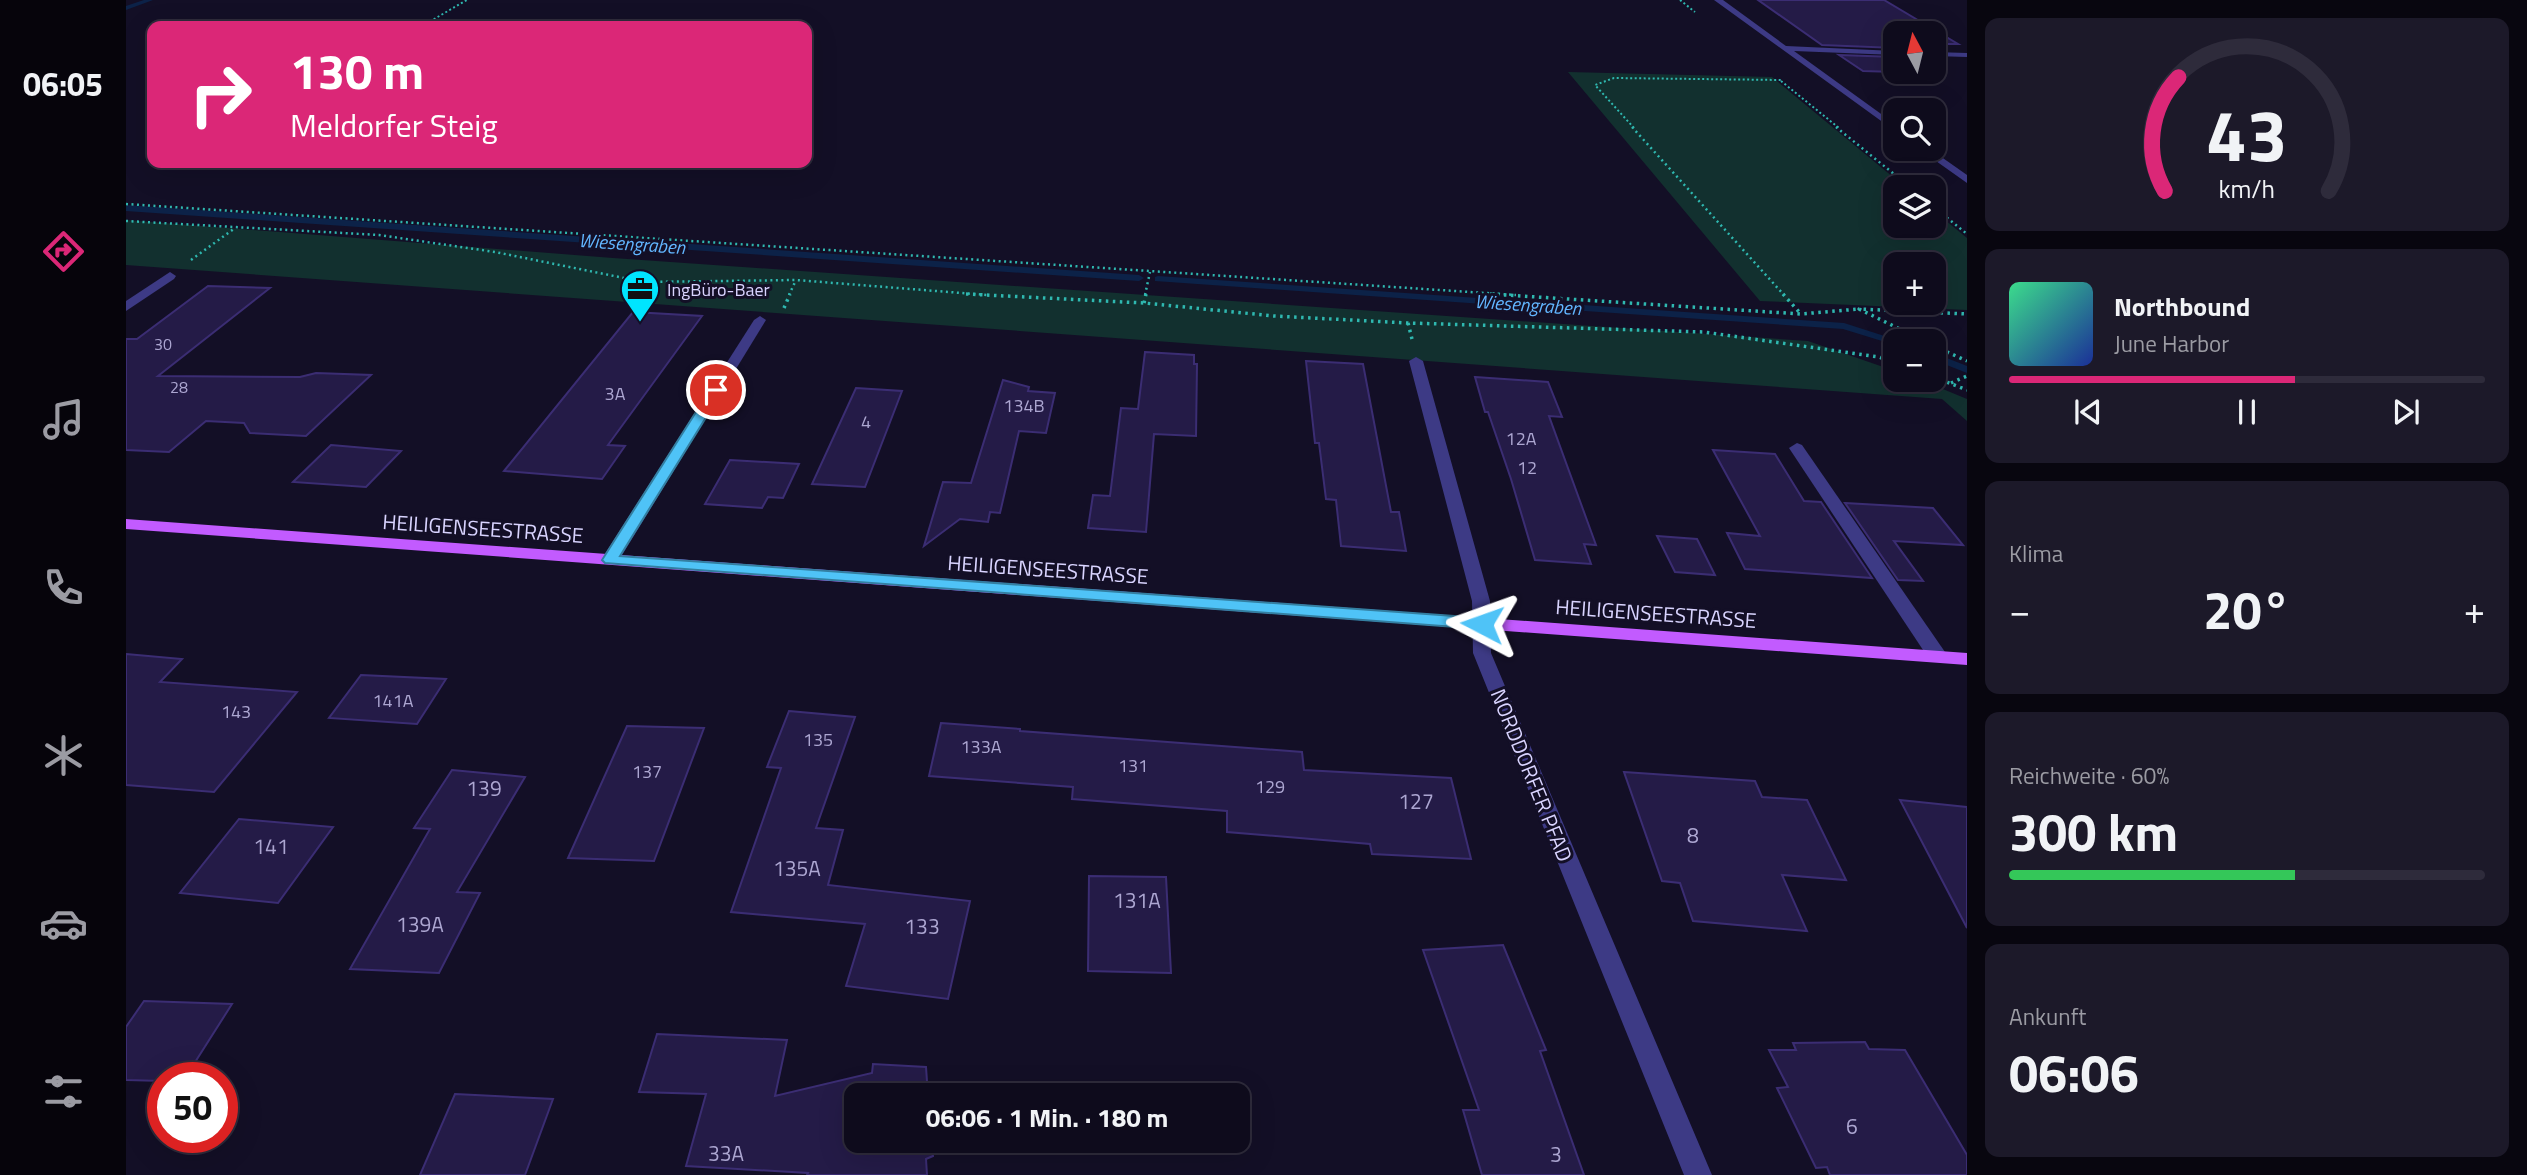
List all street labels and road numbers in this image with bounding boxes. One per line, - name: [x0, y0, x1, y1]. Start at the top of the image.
- street label: HEILIGENSEESTRASSE: [381, 505, 585, 551]
- street label: HEILIGENSEESTRASSE: [946, 546, 1150, 592]
- street label: HEILIGENSEESTRASSE: [1554, 590, 1758, 636]
- street label: NORDDORFER PFAD: [1483, 684, 1581, 866]

